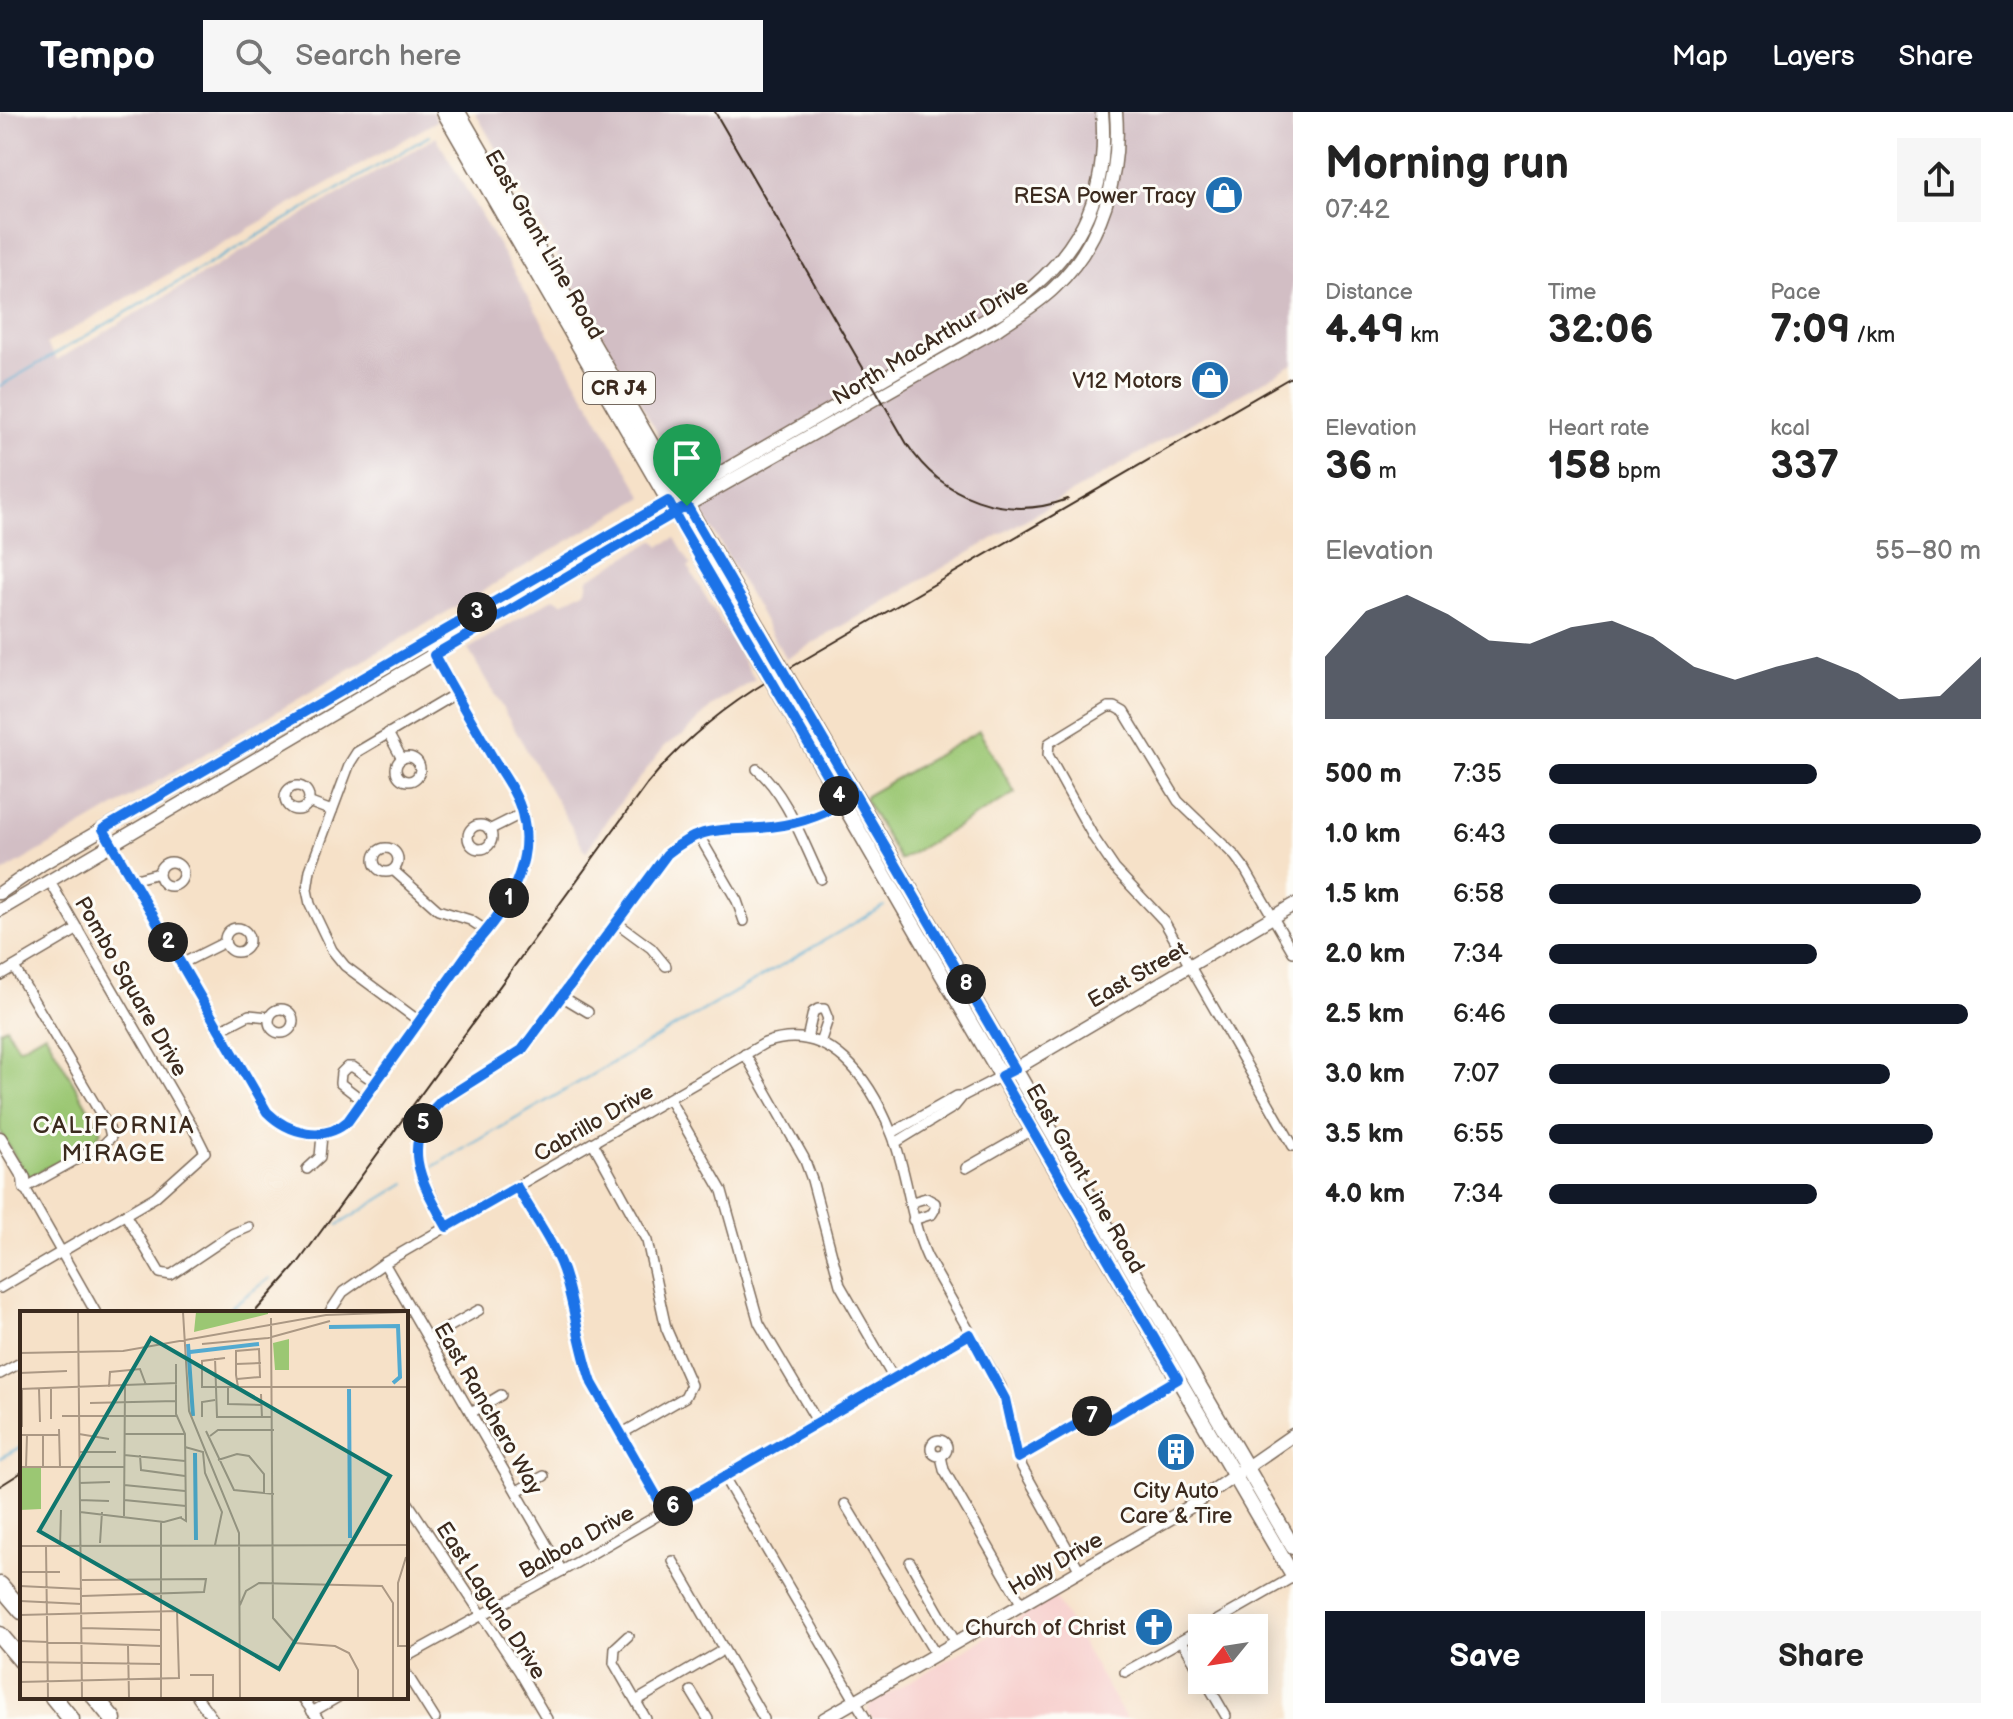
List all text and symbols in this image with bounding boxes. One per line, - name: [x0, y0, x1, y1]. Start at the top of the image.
- search box: [203, 20, 763, 92]
- text: Tempo: [40, 34, 155, 79]
- icon: search: [231, 34, 275, 78]
- text: Search here: [295, 38, 461, 74]
- text: Map: [1672, 40, 1728, 73]
- text: Layers: [1772, 40, 1855, 73]
- text: Share: [1899, 40, 1973, 73]
- text: Morning run: [1325, 138, 1569, 191]
- button: share: [1897, 138, 1981, 222]
- street label: East Grant Line Road: [478, 145, 609, 344]
- shop icon: RESA Power Tracy: [1203, 174, 1245, 216]
- place label: RESA Power Tracy: [1013, 183, 1196, 210]
- text: 07:42: [1325, 195, 1390, 226]
- street label: North MacArthur Drive: [828, 273, 1034, 411]
- text: Distance: [1325, 279, 1413, 306]
- text: Time: [1548, 279, 1596, 306]
- text: Pace: [1770, 279, 1821, 306]
- text: 4.49: [1325, 306, 1404, 354]
- text: 32:06: [1548, 306, 1654, 354]
- text: 7:09: [1770, 306, 1850, 354]
- text: km: [1404, 322, 1439, 349]
- text: /km: [1850, 322, 1895, 349]
- shop icon: V12 Motors: [1189, 359, 1231, 401]
- place label: V12 Motors: [1072, 368, 1182, 395]
- road number: CR J4: [583, 372, 655, 404]
- text: Elevation: [1325, 415, 1417, 442]
- text: Heart rate: [1548, 415, 1649, 442]
- text: kcal: [1770, 415, 1810, 442]
- pin: [653, 424, 721, 506]
- icon: arrive: [665, 436, 709, 480]
- text: 36: [1325, 442, 1373, 490]
- text: 158: [1548, 442, 1612, 490]
- text: 337: [1770, 442, 1839, 490]
- text: m: [1373, 458, 1397, 485]
- text: bpm: [1612, 458, 1661, 485]
- text: Elevation: [1325, 536, 1433, 567]
- text: 55–80 m: [1875, 536, 1981, 567]
- pin: 3: [457, 592, 497, 632]
- text: 3: [471, 598, 483, 625]
- text: 500 m: [1325, 759, 1402, 790]
- text: 7:35: [1453, 759, 1502, 790]
- pin: 4: [819, 776, 859, 816]
- text: 4: [833, 782, 845, 809]
- text: 1.0 km: [1325, 819, 1401, 850]
- text: 6:43: [1453, 819, 1506, 850]
- pin: 1: [489, 878, 529, 918]
- text: 1.5 km: [1325, 879, 1400, 910]
- text: 6:58: [1453, 879, 1504, 910]
- text: 1: [504, 884, 514, 911]
- street label: Pombo Square Drive: [68, 892, 193, 1082]
- pin: 2: [148, 922, 188, 962]
- text: 2: [161, 928, 175, 955]
- street label: East Street: [1083, 936, 1193, 1015]
- text: 2.0 km: [1325, 939, 1405, 970]
- text: 7:34: [1453, 939, 1503, 970]
- pin: 8: [946, 964, 986, 1004]
- text: 8: [959, 970, 973, 997]
- text: 2.5 km: [1325, 999, 1404, 1030]
- text: 6:46: [1453, 999, 1506, 1030]
- text: 3.0 km: [1325, 1059, 1405, 1090]
- text: 7:07: [1453, 1059, 1499, 1090]
- street label: Cabrillo Drive: [529, 1078, 658, 1168]
- street label: East Grant Line Road: [1019, 1079, 1150, 1278]
- pin: 5: [403, 1103, 443, 1143]
- text: 5: [417, 1109, 429, 1136]
- district label: CALIFORNIA MIRAGE: [33, 1111, 195, 1168]
- text: 3.5 km: [1325, 1119, 1404, 1150]
- text: 6:55: [1453, 1119, 1504, 1150]
- text: 4.0 km: [1325, 1179, 1405, 1210]
- text: 7:34: [1453, 1179, 1503, 1210]
- inset map: [20, 1311, 408, 1699]
- street label: East Ranchero Way: [427, 1318, 548, 1500]
- pin: 7: [1072, 1396, 1112, 1436]
- text: 7: [1086, 1402, 1098, 1429]
- building icon: City Auto Care & Tire: [1155, 1431, 1197, 1473]
- place label: City Auto Care & Tire: [1120, 1478, 1232, 1530]
- pin: 6: [653, 1486, 693, 1526]
- text: 6: [666, 1492, 680, 1519]
- street label: Balboa Drive: [514, 1500, 639, 1585]
- street label: East Laguna Drive: [430, 1517, 552, 1685]
- street label: Holly Drive: [1004, 1526, 1108, 1602]
- church icon: Church of Christ: [1133, 1606, 1175, 1648]
- button: Save: [1325, 1611, 1645, 1703]
- button: Share: [1661, 1611, 1981, 1703]
- north arrow: [1188, 1614, 1268, 1694]
- map controls: [1188, 1614, 1268, 1694]
- place label: Church of Christ: [965, 1615, 1126, 1642]

